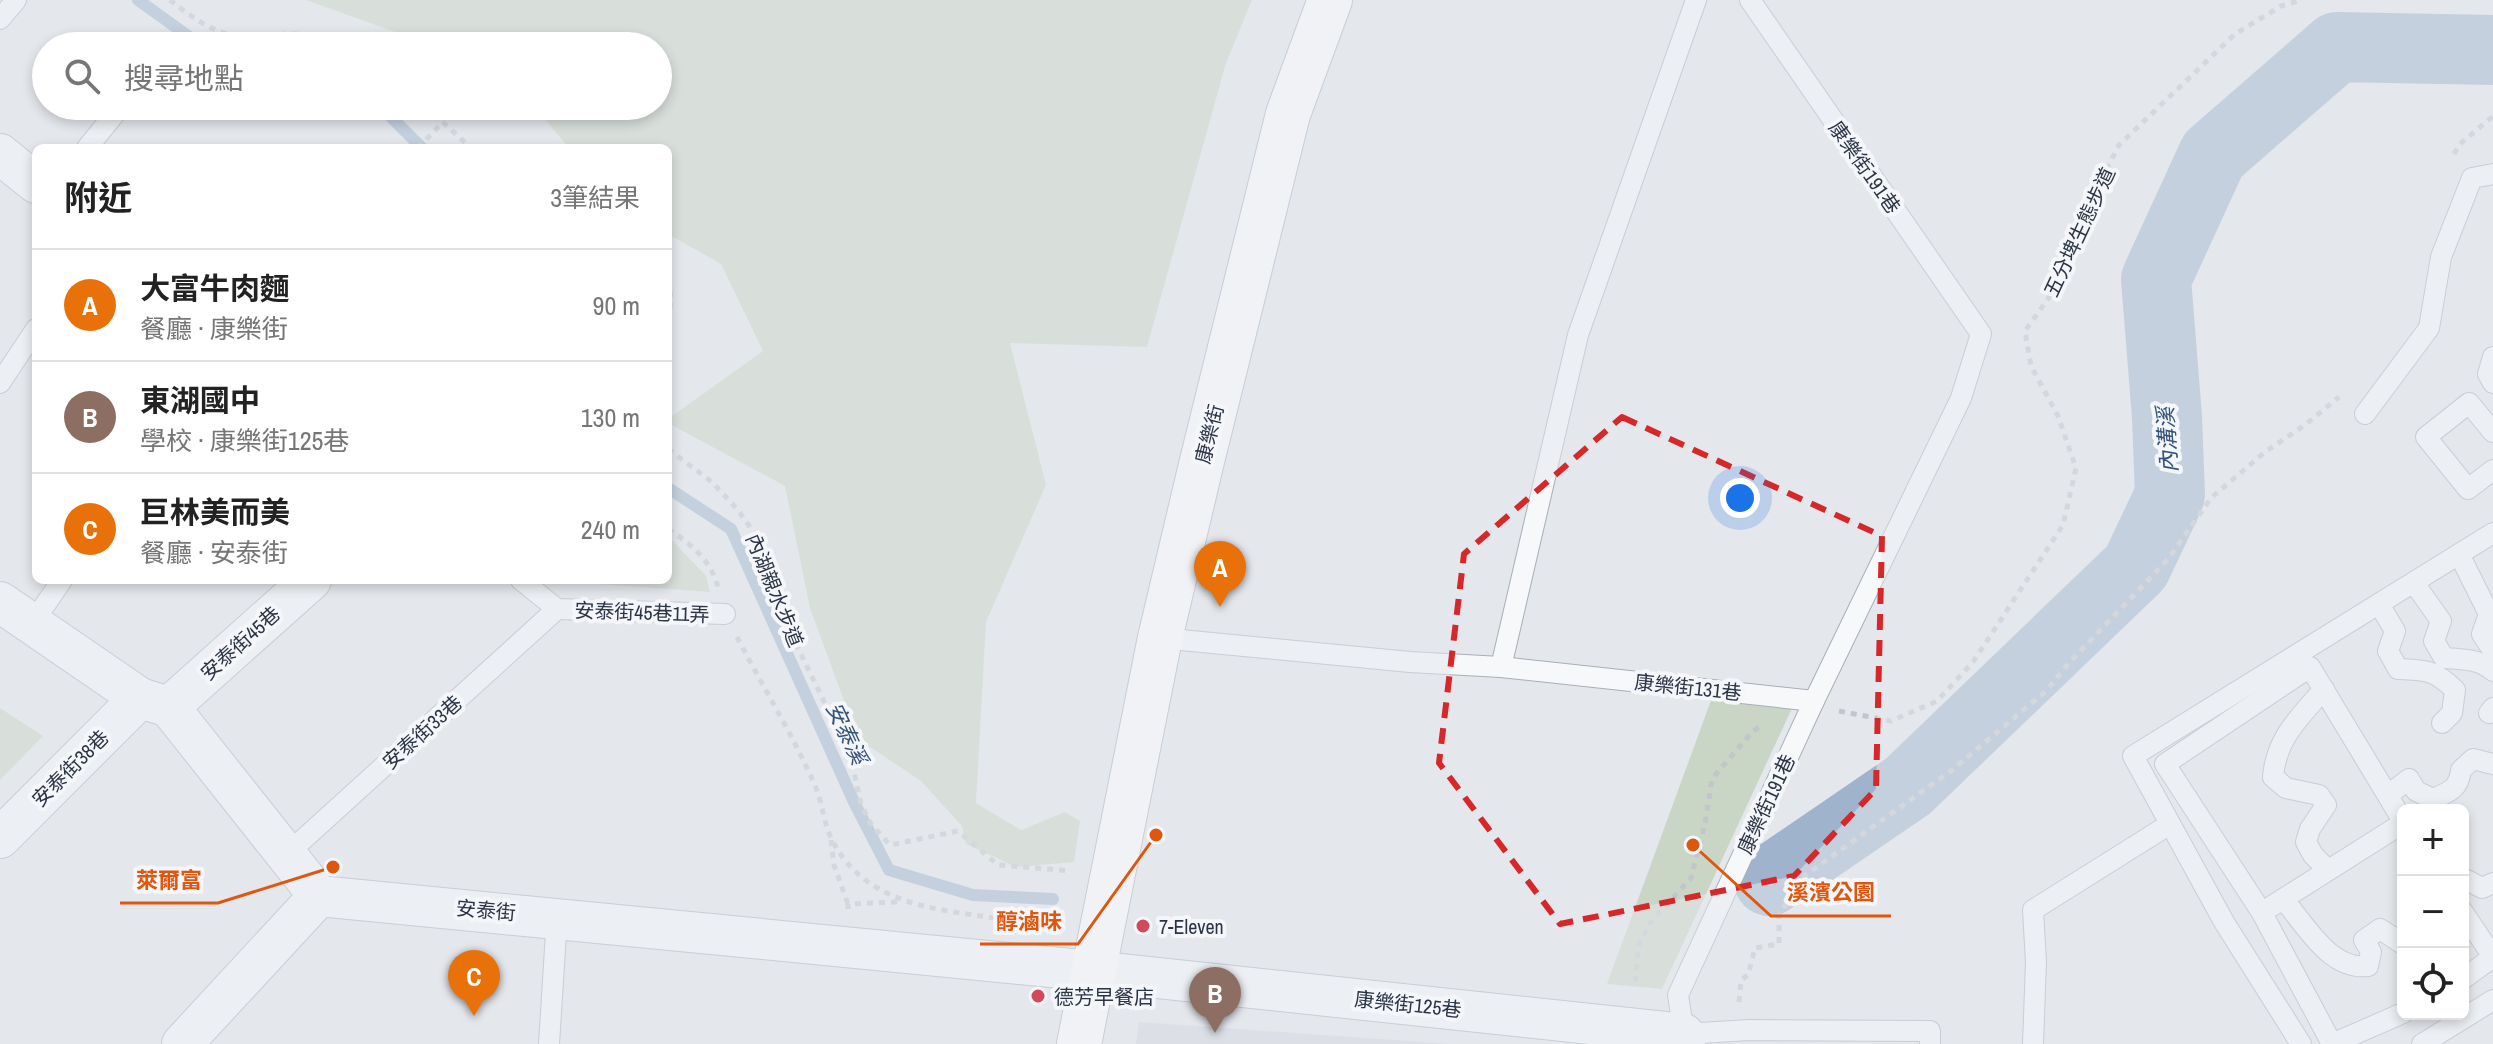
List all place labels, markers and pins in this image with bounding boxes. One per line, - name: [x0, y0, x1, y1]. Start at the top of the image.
- pin: A: [1194, 541, 1246, 607]
- callout: 萊爾富: [120, 857, 218, 903]
- callout: 溪濱公園: [1771, 870, 1891, 916]
- callout: 醇滷味: [980, 898, 1078, 944]
- place label: 7-Eleven: [1159, 913, 1224, 940]
- marker: 7-Eleven: [1134, 917, 1152, 935]
- pin: C: [448, 950, 500, 1016]
- pin: B: [1189, 967, 1241, 1033]
- place label: 德芳早餐店: [1054, 983, 1154, 1010]
- marker: 德芳早餐店: [1029, 987, 1047, 1005]

